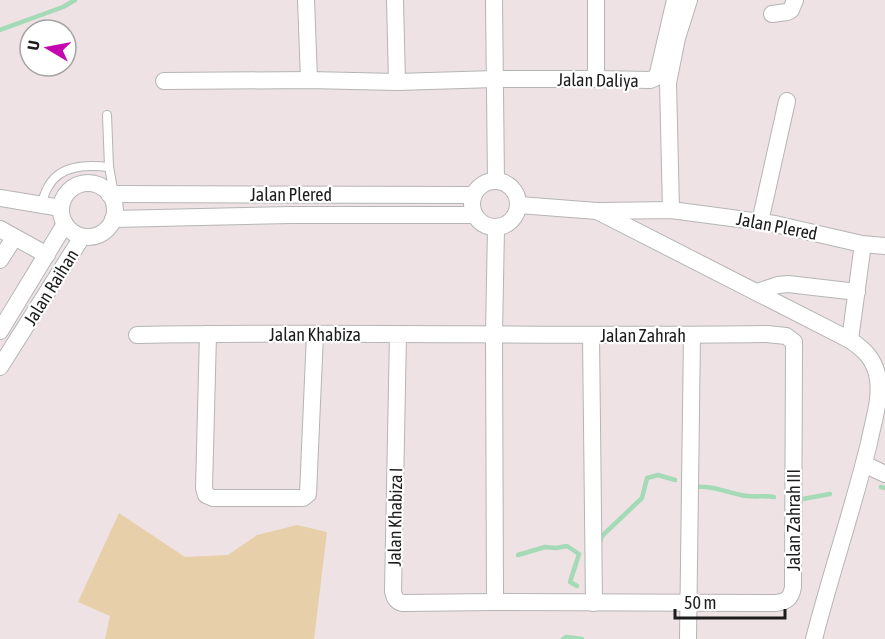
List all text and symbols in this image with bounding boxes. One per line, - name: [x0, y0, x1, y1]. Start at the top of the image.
- north arrow: [18, 18, 78, 78]
- text: U: [24, 39, 43, 52]
- street label: Jalan Daliya: [557, 69, 639, 91]
- street label: Jalan Plered: [250, 184, 332, 205]
- street label: Jalan Plered: [735, 208, 819, 244]
- street label: Jalan Raihan: [19, 245, 83, 329]
- street label: Jalan Khabiza: [269, 324, 361, 345]
- street label: Jalan Zahrah: [600, 325, 686, 346]
- street label: Jalan Khabiza I: [384, 467, 406, 567]
- street label: Jalan Zahrah III: [783, 469, 804, 571]
- scale bar: [675, 582, 784, 620]
- text: 50 m: [684, 592, 716, 613]

